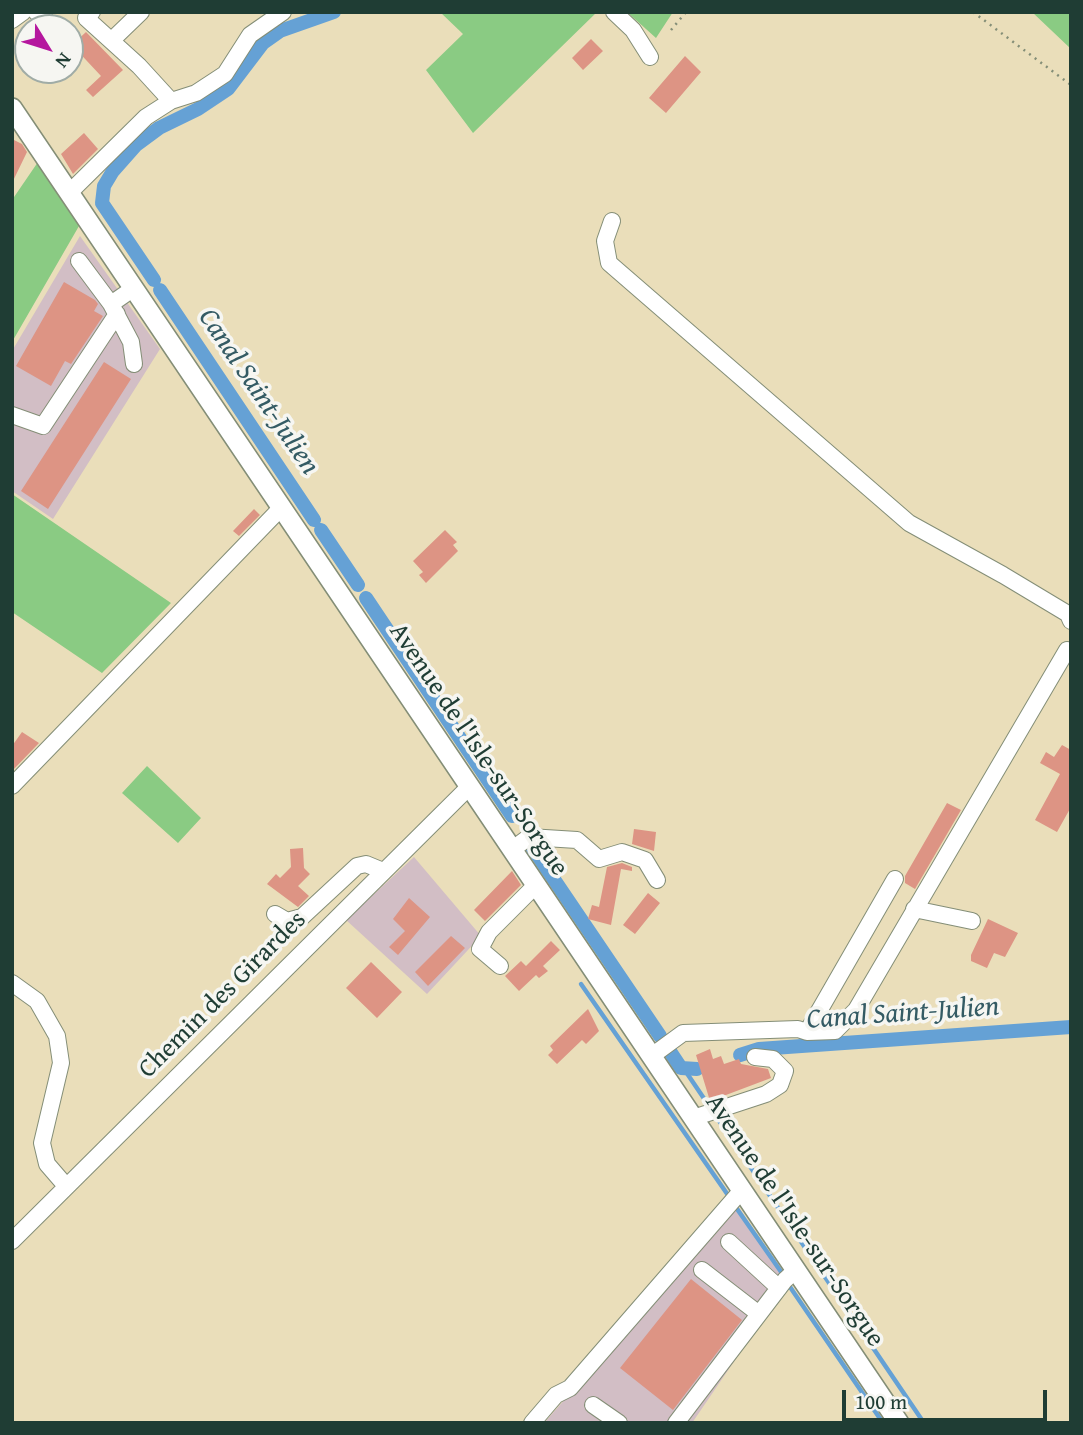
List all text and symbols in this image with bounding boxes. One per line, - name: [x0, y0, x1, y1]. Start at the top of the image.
- north arrow: [14, 14, 84, 84]
- text: N: [49, 47, 79, 74]
- water label: Canal Saint-Julien: [190, 303, 326, 481]
- street label: Avenue de l'Isle-sur-Sorgue: [382, 618, 574, 882]
- street label: Chemin des Girardes: [133, 905, 313, 1085]
- water label: Canal Saint-Julien: [806, 991, 1000, 1037]
- street label: Avenue de l'Isle-sur-Sorgue: [698, 1089, 890, 1353]
- scale bar: [845, 1376, 1050, 1420]
- text: 100 m: [855, 1386, 907, 1417]

